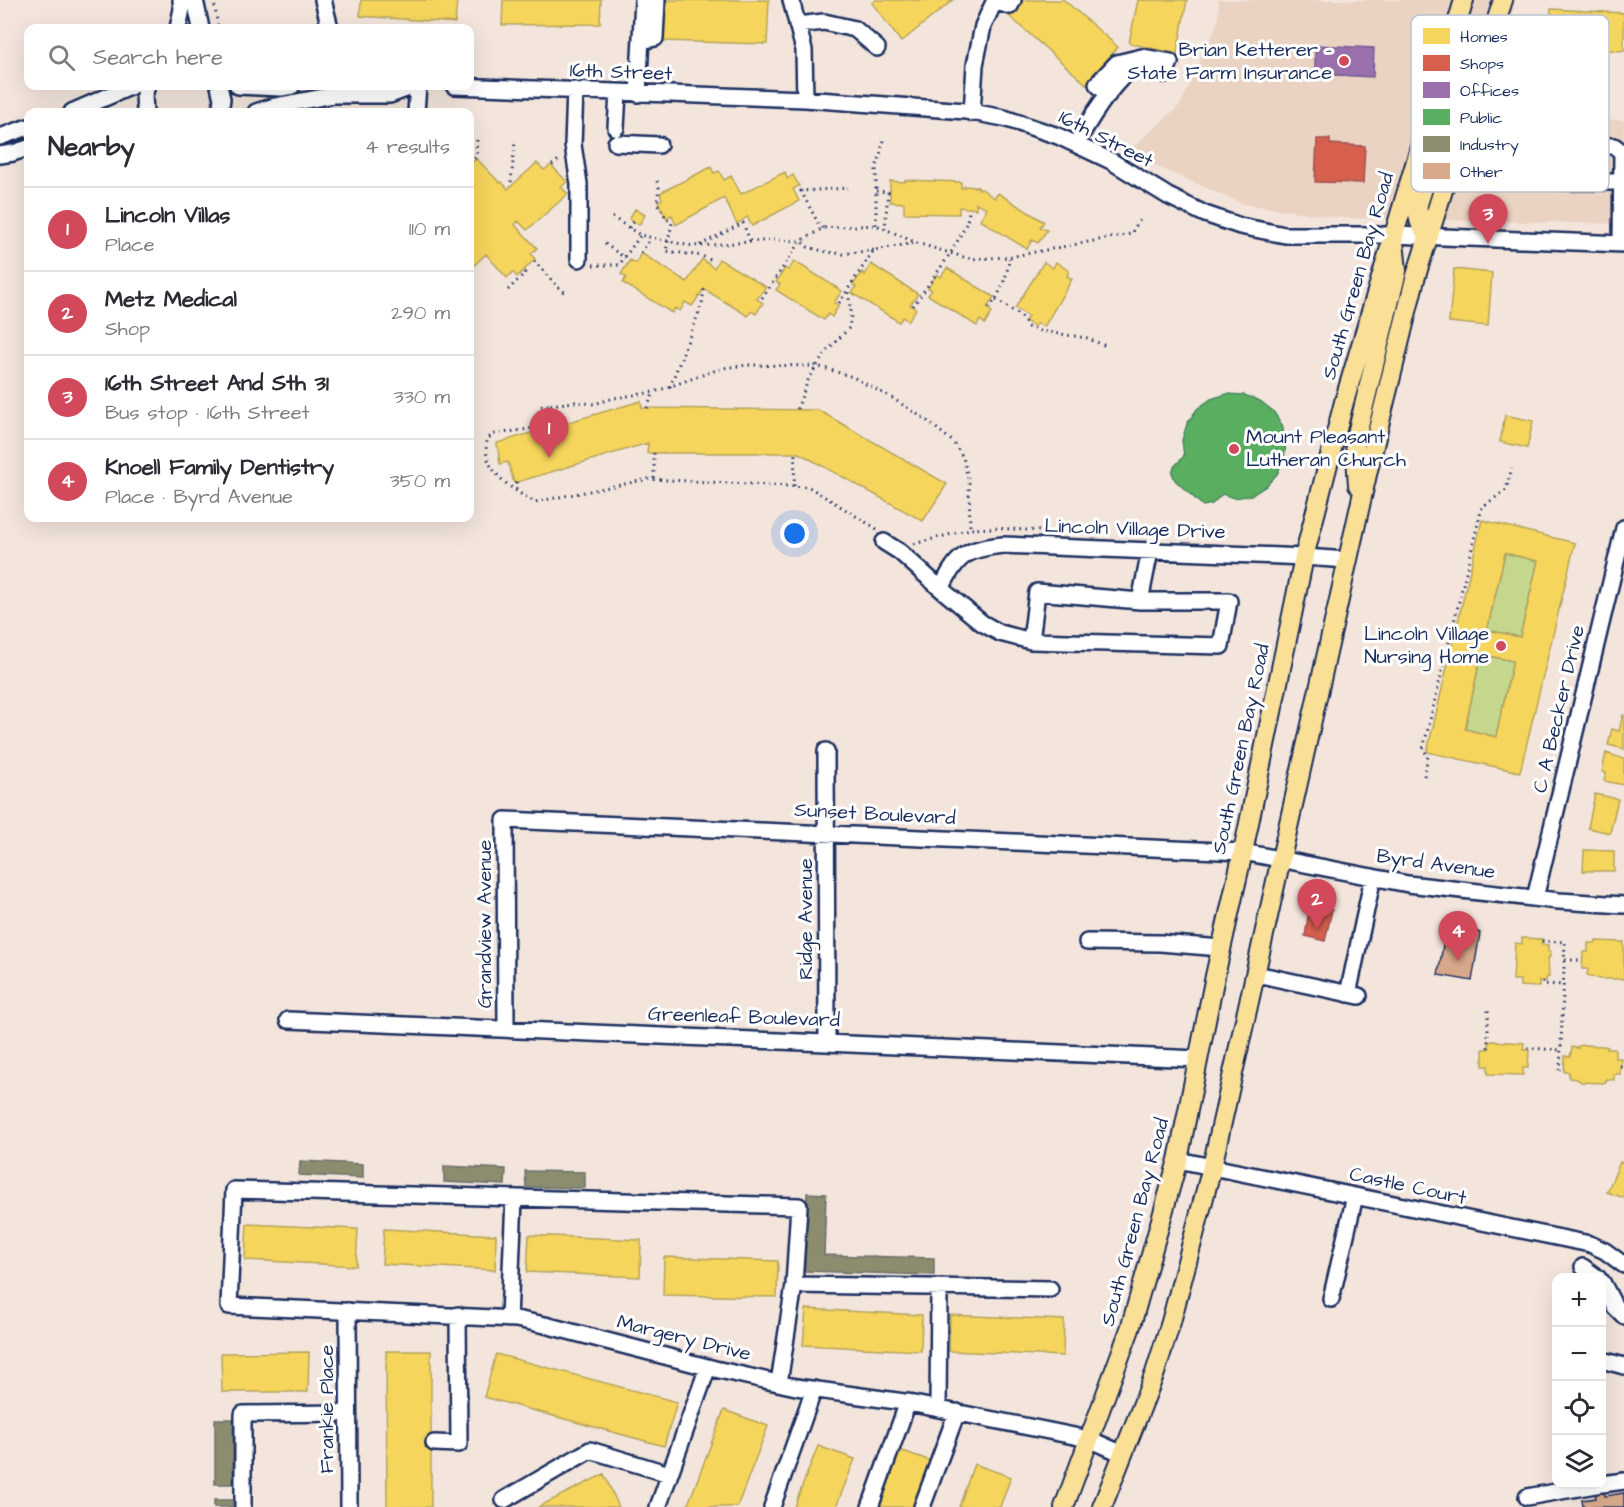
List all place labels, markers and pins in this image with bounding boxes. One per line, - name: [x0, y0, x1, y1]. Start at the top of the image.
- place label: Brian Ketterer - State Farm Insurance: [1127, 36, 1332, 87]
- marker: Brian Ketterer - State Farm Insurance: [1337, 54, 1351, 68]
- pin: 3: [1468, 194, 1508, 244]
- pin: 1: [530, 408, 568, 458]
- place label: Mount Pleasant Lutheran Church: [1246, 423, 1406, 474]
- marker: Mount Pleasant Lutheran Church: [1227, 442, 1241, 456]
- place label: Lincoln Village Nursing Home: [1364, 620, 1489, 672]
- marker: Lincoln Village Nursing Home: [1494, 639, 1508, 653]
- pin: 2: [1298, 880, 1336, 929]
- pin: 4: [1438, 912, 1478, 961]

